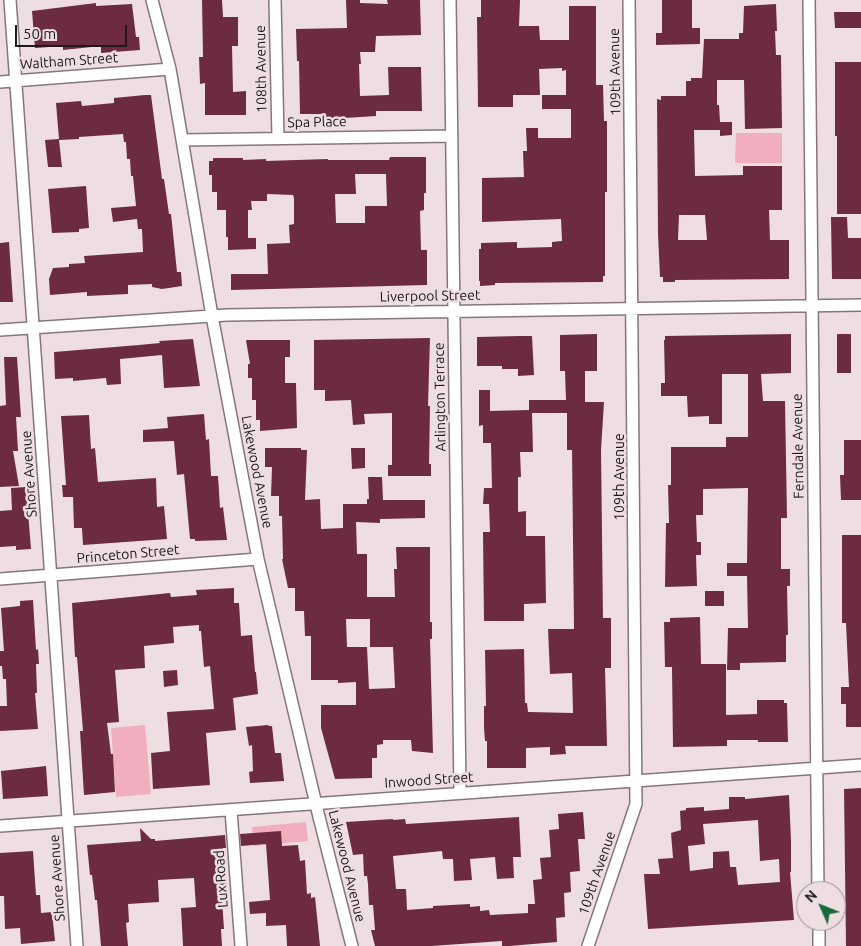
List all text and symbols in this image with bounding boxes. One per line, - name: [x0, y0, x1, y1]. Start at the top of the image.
- scale bar: [18, 15, 130, 47]
- text: 50 m: [23, 25, 56, 42]
- street label: 108th Avenue: [252, 25, 270, 113]
- street label: 109th Avenue: [606, 28, 624, 116]
- street label: Waltham Street: [19, 49, 119, 73]
- street label: Spa Place: [287, 113, 347, 131]
- street label: Liverpool Street: [379, 287, 481, 305]
- street label: Arlington Terrace: [431, 342, 449, 452]
- street label: Ferndale Avenue: [789, 393, 807, 499]
- street label: Lakewood Avenue: [238, 414, 276, 530]
- street label: Shore Avenue: [18, 430, 40, 518]
- street label: 109th Avenue: [611, 433, 627, 521]
- street label: Princeton Street: [76, 541, 180, 567]
- street label: Inwood Street: [384, 769, 474, 791]
- street label: Lakewood Avenue: [325, 808, 369, 924]
- street label: 109th Avenue: [575, 829, 619, 917]
- street label: Shore Avenue: [46, 834, 68, 922]
- street label: Lux Road: [211, 850, 231, 908]
- north arrow: [796, 881, 846, 931]
- text: N: [802, 887, 820, 906]

